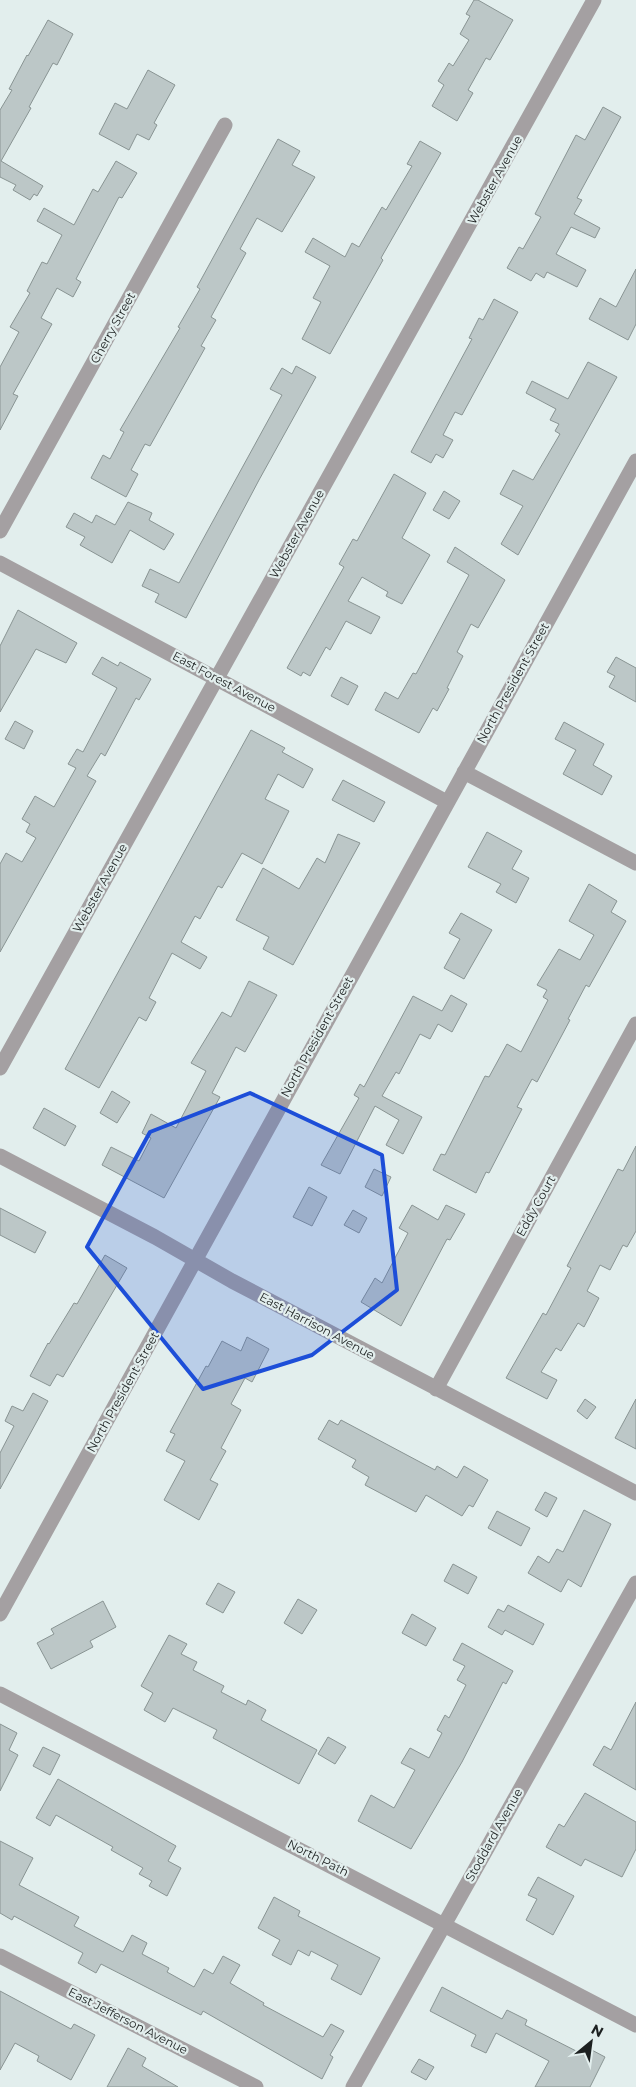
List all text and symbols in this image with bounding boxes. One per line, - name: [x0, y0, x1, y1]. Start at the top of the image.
- street label: Webster Avenue: [464, 133, 525, 227]
- street label: Cherry Street: [87, 289, 138, 366]
- street label: Webster Avenue: [266, 487, 327, 581]
- street label: North President Street: [473, 620, 552, 746]
- street label: East Forest Avenue: [170, 648, 278, 715]
- street label: Webster Avenue: [69, 841, 130, 935]
- street label: North President Street: [277, 974, 356, 1100]
- street label: Eddy Court: [513, 1172, 559, 1239]
- street label: East Harrison Avenue: [257, 1289, 377, 1362]
- street label: North President Street: [83, 1329, 162, 1455]
- street label: Stoddard Avenue: [462, 1786, 525, 1884]
- street label: North Path: [285, 1836, 351, 1879]
- street label: East Jefferson Avenue: [66, 1984, 191, 2057]
- north arrow: [566, 2017, 616, 2067]
- text: N: [588, 2020, 607, 2041]

